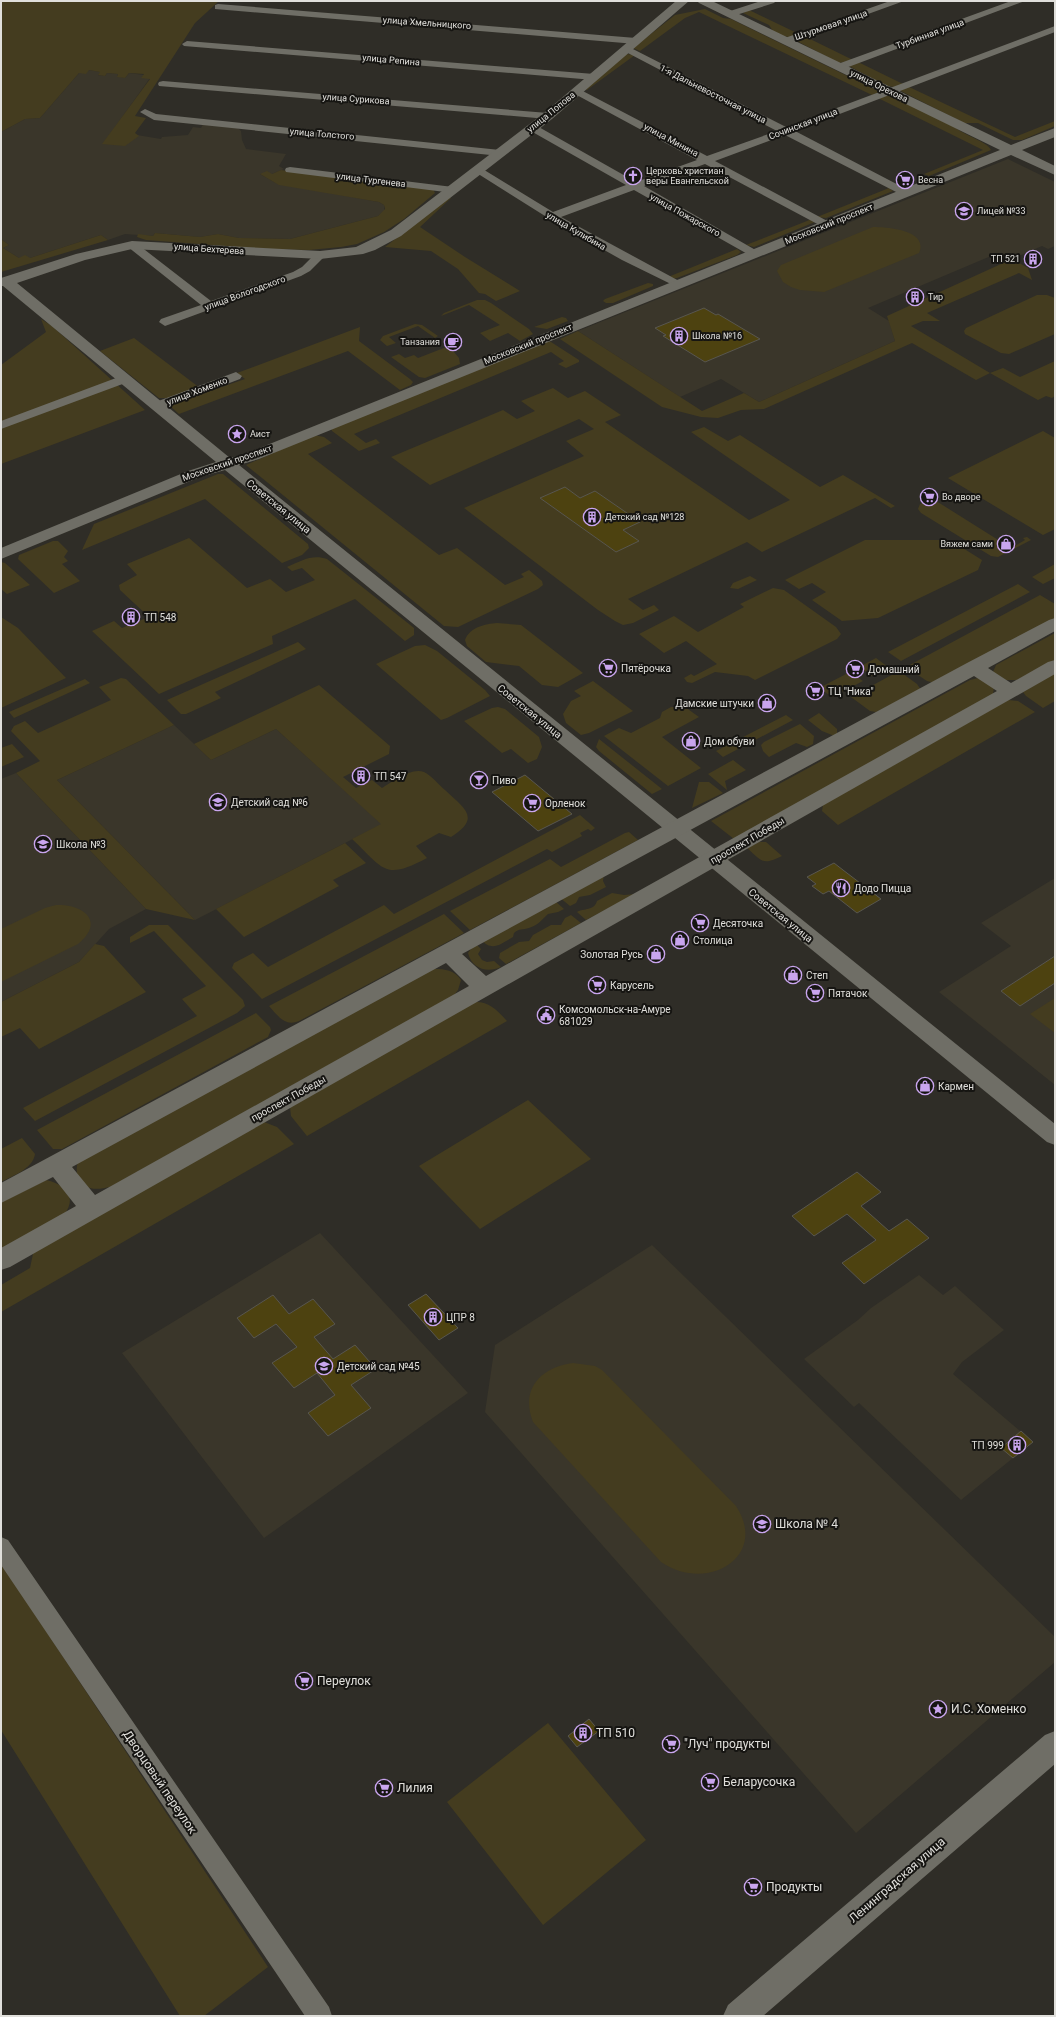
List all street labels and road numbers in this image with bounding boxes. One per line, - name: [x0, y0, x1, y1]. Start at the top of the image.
- street label: Штурмовая улица: [793, 8, 869, 42]
- street label: улица Хмельницкого: [382, 15, 472, 31]
- street label: Турбинная улица: [895, 17, 965, 51]
- street label: улица Репина: [362, 52, 420, 68]
- street label: 1-я Дальневосточная улица: [658, 63, 768, 125]
- street label: улица Орехова: [849, 68, 909, 104]
- street label: улица Попова: [525, 90, 577, 134]
- street label: улица Сурикова: [322, 92, 390, 106]
- street label: Сочинская улица: [767, 106, 839, 142]
- street label: улица Минина: [642, 121, 700, 159]
- street label: улица Толстого: [289, 126, 355, 142]
- street label: улица Тургенева: [336, 171, 406, 189]
- street label: улица Пожарского: [648, 192, 722, 238]
- street label: Московский проспект: [783, 201, 875, 246]
- street label: улица Кулибина: [544, 210, 608, 252]
- street label: улица Бехтерева: [174, 242, 245, 256]
- street label: улица Вологодского: [203, 274, 287, 312]
- street label: Московский проспект: [482, 321, 574, 366]
- street label: улица Хоменко: [165, 375, 229, 407]
- street label: Московский проспект: [181, 443, 274, 483]
- street label: Советская улица: [244, 477, 313, 536]
- street label: Советская улица: [495, 682, 564, 741]
- street label: проспект Победы: [708, 815, 786, 866]
- street label: Советская улица: [746, 886, 815, 945]
- street label: проспект Победы: [249, 1073, 327, 1124]
- street label: Дворцовый переулок: [120, 1728, 200, 1837]
- street label: Ленинградская улица: [846, 1834, 948, 1926]

